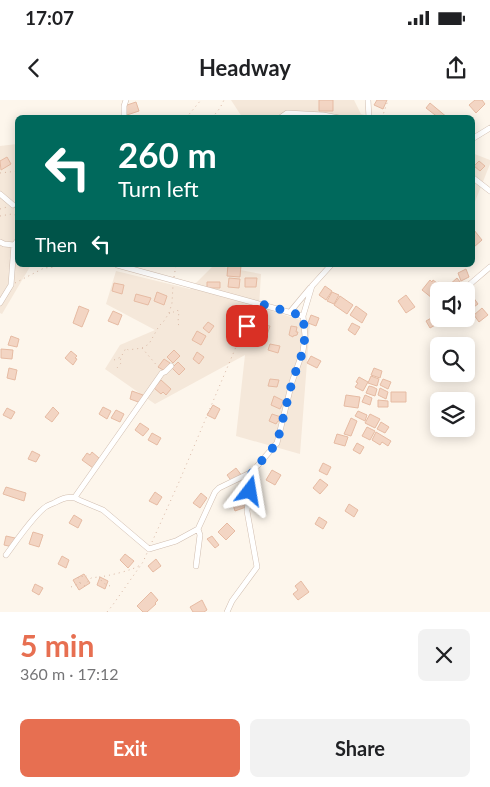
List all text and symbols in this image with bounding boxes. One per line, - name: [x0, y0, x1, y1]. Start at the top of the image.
- text: 17:07: [25, 6, 74, 29]
- icon: back: [20, 54, 48, 82]
- text: Headway: [199, 54, 291, 81]
- icon: share: [442, 54, 470, 82]
- text: 260 m: [118, 133, 217, 175]
- icon: left: [35, 135, 100, 200]
- text: Turn left: [118, 175, 199, 202]
- icon: left: [87, 230, 115, 258]
- text: Then: [35, 233, 77, 256]
- map controls: [430, 282, 475, 437]
- button: sound: [430, 282, 475, 327]
- pin: [226, 305, 268, 347]
- icon: arrive: [233, 312, 261, 340]
- button: search: [430, 337, 475, 382]
- button: layers: [430, 392, 475, 437]
- position arrow: [223, 464, 275, 516]
- text: 5 min: [20, 627, 94, 663]
- button: close: [418, 629, 470, 681]
- text: 360 m · 17:12: [20, 664, 119, 683]
- button: Exit: [20, 719, 240, 777]
- button: Share: [250, 719, 470, 777]

